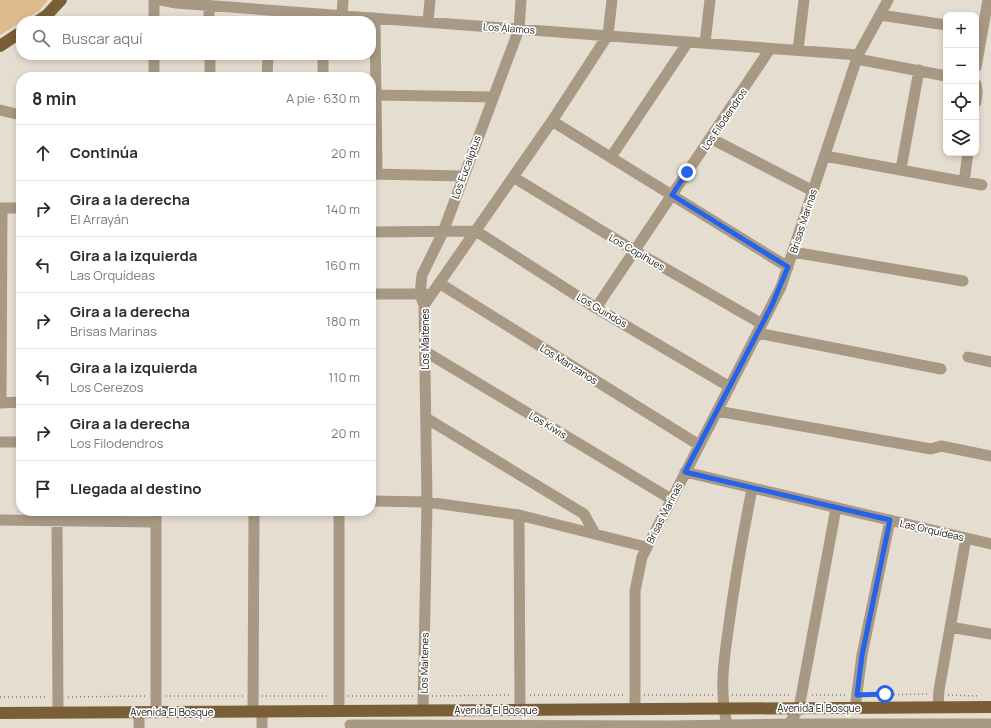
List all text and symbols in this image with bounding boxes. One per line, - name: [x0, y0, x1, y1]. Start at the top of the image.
- map controls: [943, 12, 979, 156]
- button: +: [943, 12, 979, 48]
- search box: [16, 16, 376, 60]
- street label: Los Álamos: [483, 19, 535, 37]
- icon: search: [30, 27, 52, 49]
- text: Buscar aquí: [62, 28, 143, 49]
- button: −: [943, 48, 979, 84]
- button: locate: [943, 84, 979, 120]
- street label: Los Filodendros: [698, 85, 750, 153]
- text: 8 min: [32, 87, 77, 110]
- text: A pie · 630 m: [286, 89, 360, 107]
- button: layers: [943, 120, 979, 156]
- street label: Los Eucaliptus: [448, 133, 484, 201]
- icon: ahead: [32, 142, 54, 164]
- text: Continúa: [70, 142, 138, 163]
- text: 20 m: [331, 144, 360, 162]
- route end: [678, 163, 696, 181]
- street label: Brisas Marinas: [786, 187, 820, 255]
- text: Gira a la derecha: [70, 189, 190, 210]
- icon: right: [32, 198, 54, 220]
- text: 140 m: [326, 200, 360, 218]
- text: El Arrayán: [70, 210, 129, 228]
- street label: Los Copihues: [606, 230, 668, 274]
- text: Gira a la izquierda: [70, 245, 197, 266]
- icon: left: [32, 254, 54, 276]
- text: 160 m: [325, 256, 360, 274]
- text: Las Orquídeas: [70, 266, 155, 284]
- street label: Los Guindos: [574, 289, 630, 331]
- text: Gira a la derecha: [70, 301, 190, 322]
- street label: Los Maitenes: [418, 308, 432, 370]
- icon: right: [32, 310, 54, 332]
- text: 180 m: [326, 312, 360, 330]
- text: Brisas Marinas: [70, 322, 157, 340]
- street label: Los Manzanos: [537, 341, 601, 387]
- text: Gira a la izquierda: [70, 357, 197, 378]
- icon: left: [32, 366, 54, 388]
- text: 110 m: [328, 368, 360, 386]
- text: Los Cerezos: [70, 378, 144, 396]
- street label: Los Kiwis: [526, 408, 570, 442]
- text: Gira a la derecha: [70, 413, 190, 434]
- icon: right: [32, 422, 54, 444]
- text: 20 m: [331, 424, 360, 442]
- text: Los Filodendros: [70, 434, 164, 452]
- icon: arrive: [32, 478, 54, 500]
- text: Llegada al destino: [70, 478, 202, 499]
- street label: Brisas Marinas: [643, 480, 685, 546]
- street label: Las Orquídeas: [899, 516, 965, 544]
- street label: Los Maitenes: [416, 632, 432, 694]
- route start: [876, 685, 894, 703]
- street label: Avenida El Bosque: [777, 701, 861, 715]
- street label: Avenida El Bosque: [454, 703, 538, 717]
- street label: Avenida El Bosque: [130, 705, 214, 719]

